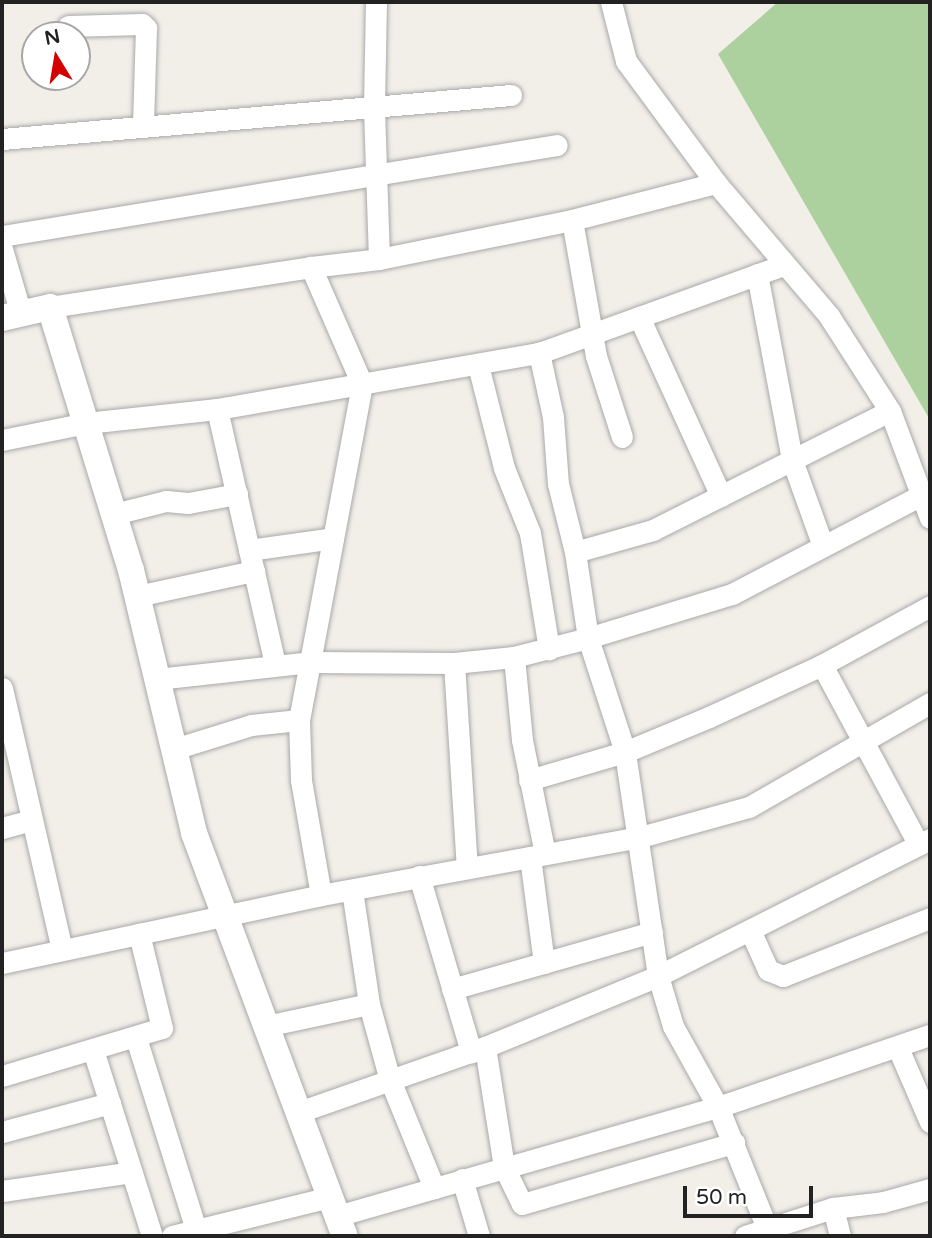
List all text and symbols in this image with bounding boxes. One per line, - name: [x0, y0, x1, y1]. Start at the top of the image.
- north arrow: [21, 21, 91, 91]
- text: N: [43, 25, 62, 50]
- scale bar: [687, 1172, 816, 1216]
- text: 50 m: [696, 1185, 747, 1210]

